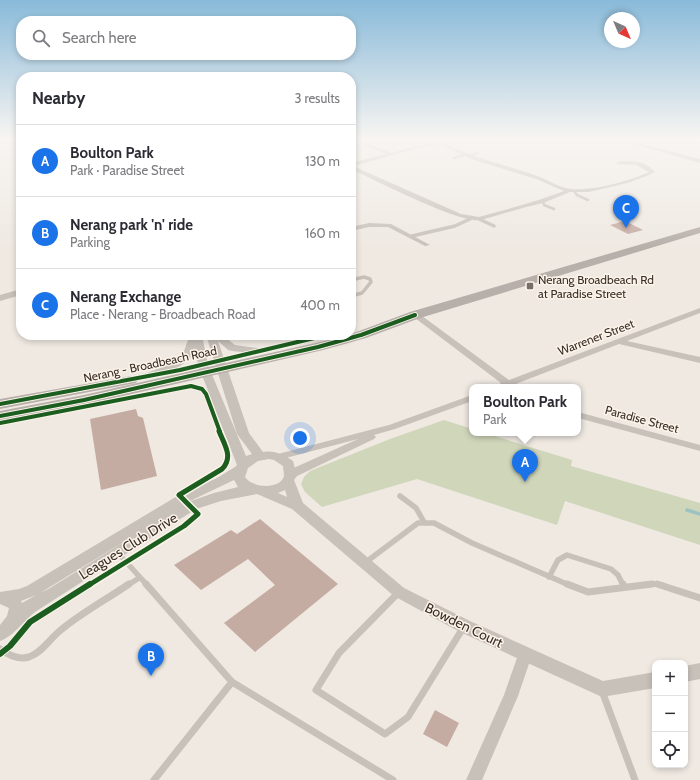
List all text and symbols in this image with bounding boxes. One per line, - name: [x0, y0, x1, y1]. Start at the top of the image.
- north arrow: [604, 12, 640, 48]
- search box: [16, 16, 356, 60]
- icon: search: [30, 27, 52, 49]
- text: Search here: [62, 29, 137, 47]
- text: Nearby: [32, 88, 85, 108]
- text: 3 results: [294, 90, 340, 106]
- text: Boulton Park: [70, 144, 154, 162]
- text: A: [41, 153, 49, 169]
- text: 130 m: [305, 153, 340, 169]
- text: Park · Paradise Street: [70, 162, 184, 178]
- pin: C: [613, 195, 639, 228]
- text: Nerang park 'n' ride: [70, 216, 193, 234]
- text: B: [41, 225, 49, 241]
- text: 160 m: [305, 225, 340, 241]
- text: Parking: [70, 234, 110, 250]
- place label: Nerang Broadbeach Rd at Paradise Street: [538, 272, 654, 301]
- marker: Nerang Broadbeach Rd at Paradise Street: [525, 281, 535, 291]
- text: Nerang Exchange: [70, 288, 181, 306]
- text: C: [41, 297, 49, 313]
- text: 400 m: [300, 297, 340, 313]
- text: Place · Nerang - Broadbeach Road: [70, 306, 255, 322]
- street label: Warrener Street: [556, 316, 636, 358]
- street label: Nerang - Broadbeach Road: [82, 343, 218, 385]
- popup: [469, 384, 581, 436]
- text: Boulton Park: [483, 393, 567, 411]
- street label: Paradise Street: [603, 402, 681, 436]
- text: Park: [483, 411, 506, 427]
- your location: [290, 428, 310, 448]
- pin: A: [512, 449, 538, 482]
- street label: Leagues Club Drive: [75, 508, 181, 584]
- street label: Bowden Court: [422, 598, 506, 652]
- pin: B: [138, 643, 164, 676]
- map controls: [652, 660, 688, 768]
- button: +: [652, 660, 688, 696]
- button: −: [652, 696, 688, 732]
- button: locate: [652, 732, 688, 768]

